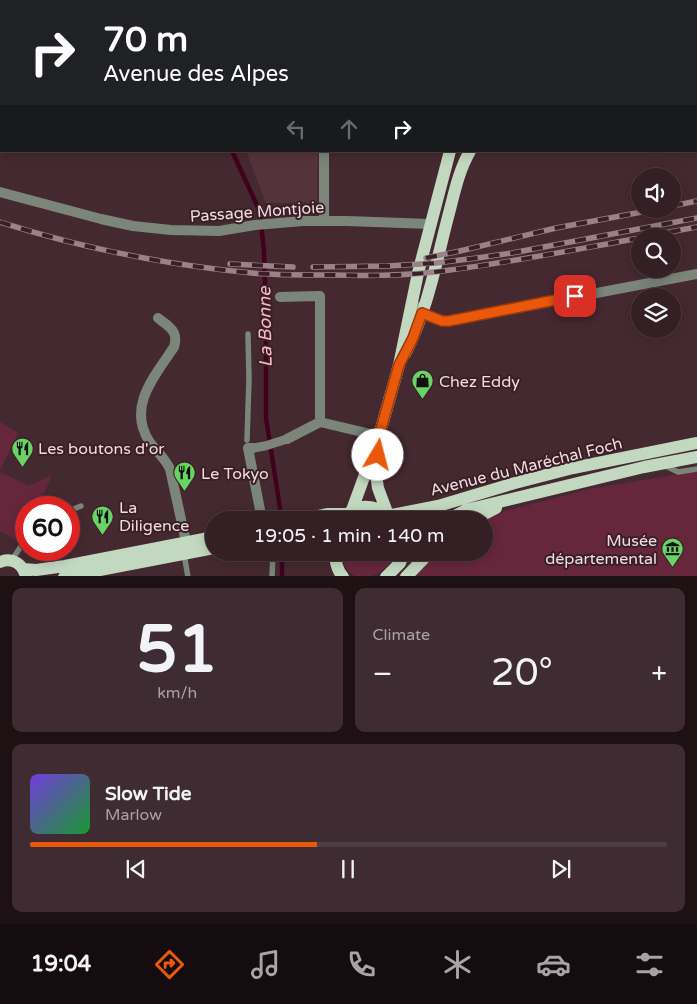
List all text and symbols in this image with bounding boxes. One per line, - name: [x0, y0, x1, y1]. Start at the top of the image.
- text: 70 m: [103, 19, 188, 61]
- icon: right: [20, 20, 85, 85]
- text: Avenue des Alpes: [103, 61, 289, 87]
- icon: left: [282, 115, 310, 143]
- icon: ahead: [335, 115, 363, 143]
- icon: right: [388, 115, 416, 143]
- map controls: [631, 168, 681, 338]
- button: sound: [631, 168, 681, 218]
- street label: Passage Montjoie: [189, 197, 325, 227]
- button: search: [631, 228, 681, 278]
- pin: [554, 275, 596, 317]
- icon: arrive: [561, 282, 589, 310]
- water label: La Bonne: [253, 286, 277, 367]
- button: layers: [631, 288, 681, 338]
- shop icon: Chez Eddy: [411, 369, 435, 400]
- place label: Chez Eddy: [439, 372, 520, 392]
- position arrow: [351, 428, 403, 480]
- street label: Avenue du Maréchal Foch: [428, 433, 624, 501]
- restaurant icon: Les boutons d'or: [10, 436, 34, 467]
- place label: Les boutons d'or: [38, 439, 165, 459]
- restaurant icon: Le Tokyo: [173, 461, 197, 492]
- place label: Le Tokyo: [201, 464, 269, 484]
- speed limit sign: 60: [15, 496, 80, 561]
- place label: La Diligence: [119, 498, 189, 536]
- restaurant icon: La Diligence: [91, 504, 115, 535]
- text: 19:05 · 1 min · 140 m: [253, 525, 445, 547]
- place label: Musée départemental: [545, 531, 657, 569]
- museum icon: Musée départemental: [661, 537, 685, 568]
- text: 51: [136, 611, 218, 690]
- text: Climate: [373, 625, 430, 645]
- text: 20°: [491, 650, 553, 696]
- text: −: [373, 657, 392, 691]
- text: +: [651, 657, 667, 691]
- text: km/h: [157, 683, 197, 703]
- text: Slow Tide: [105, 783, 192, 805]
- text: Marlow: [105, 805, 162, 825]
- icon: previous: [122, 855, 150, 883]
- icon: pause: [334, 855, 362, 883]
- icon: next: [547, 855, 575, 883]
- icon: directions: [152, 947, 187, 982]
- icon: music: [248, 947, 283, 982]
- icon: phone: [344, 947, 379, 982]
- icon: climate: [440, 947, 475, 982]
- icon: car: [536, 947, 571, 982]
- icon: filters: [632, 947, 667, 982]
- text: 19:04: [30, 951, 91, 977]

